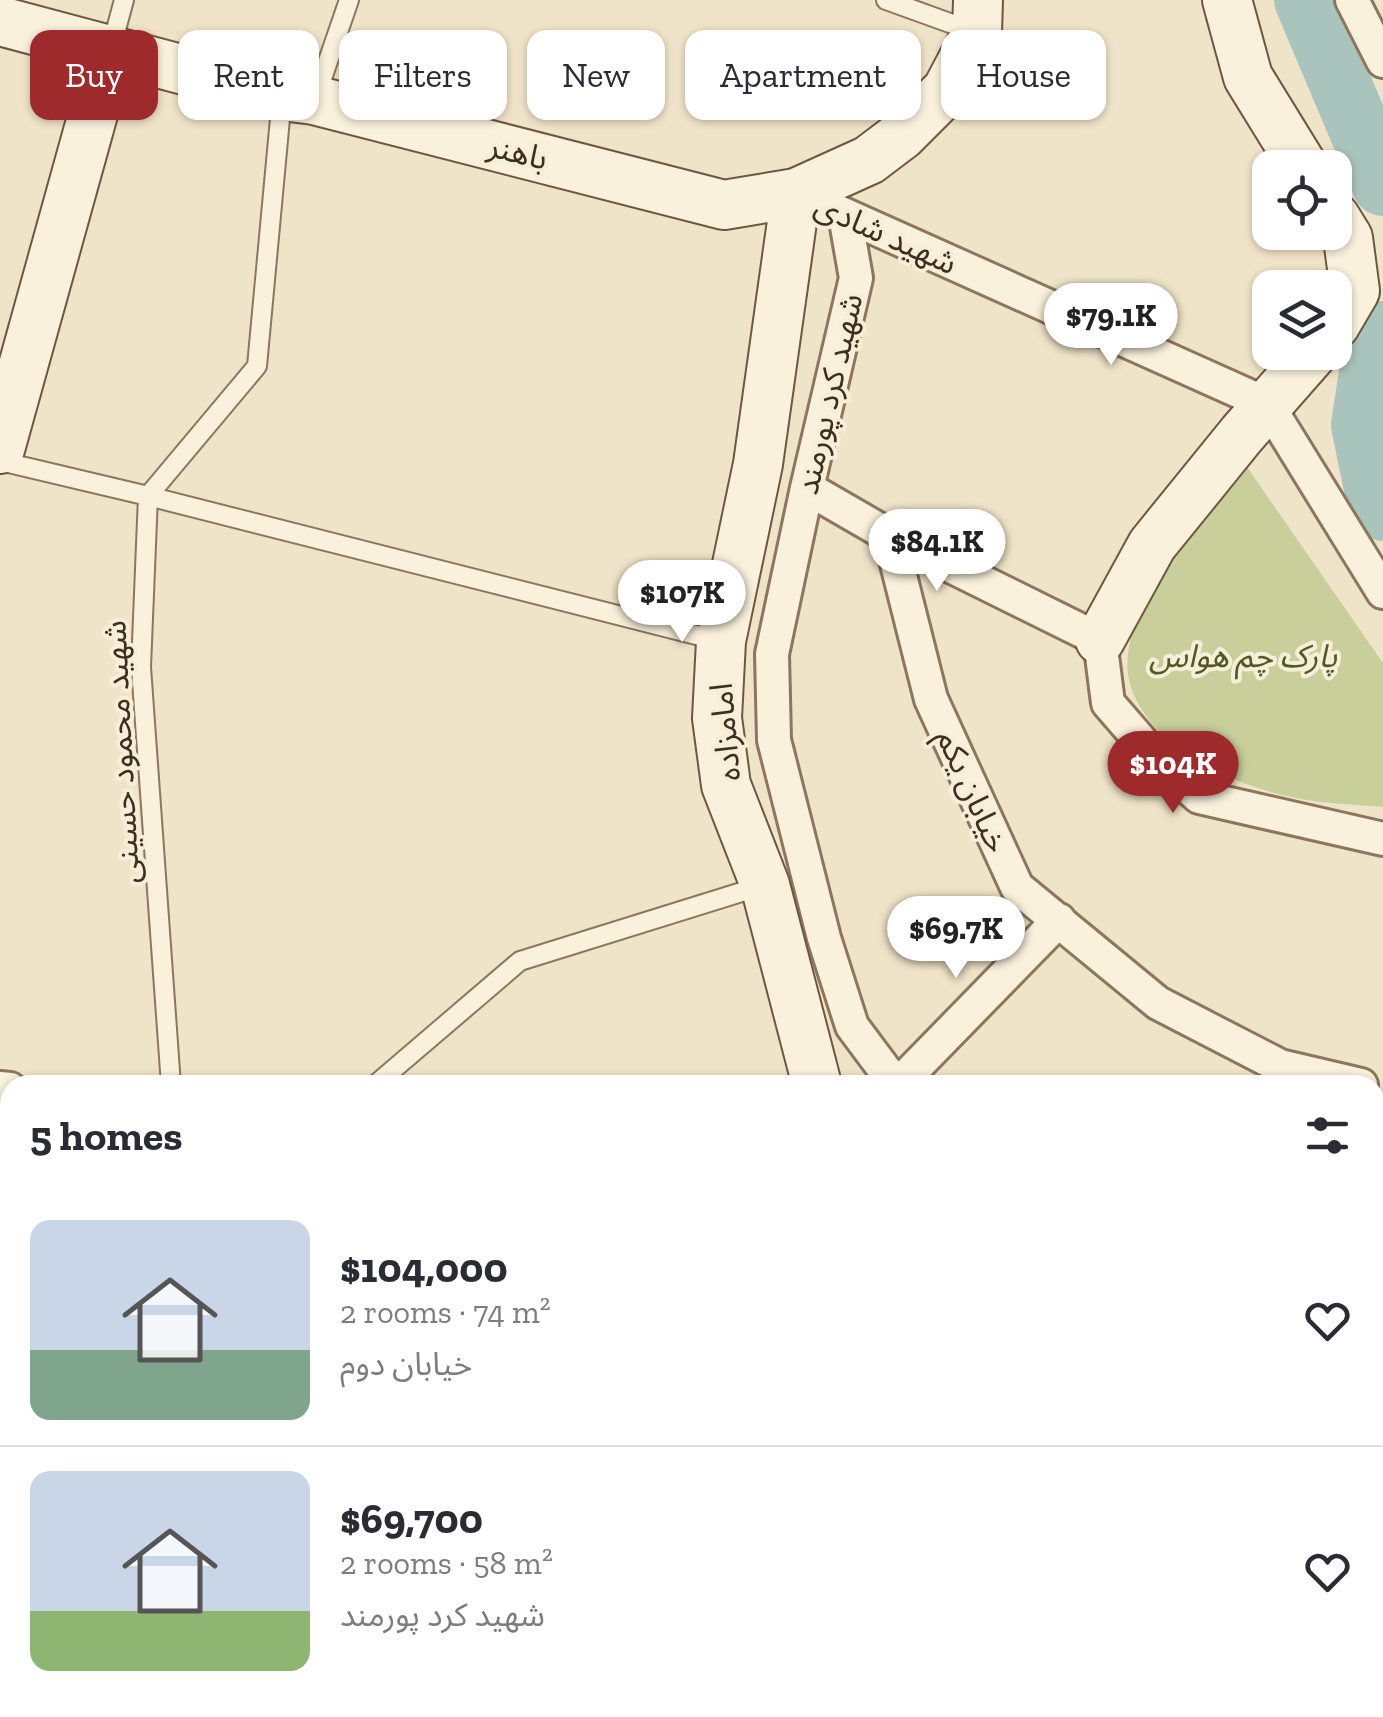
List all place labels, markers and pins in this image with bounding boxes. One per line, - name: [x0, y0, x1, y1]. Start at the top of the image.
- pin: $79.1K: [1030, 283, 1192, 368]
- pin: $84.1K: [856, 509, 1018, 594]
- pin: $107K: [612, 560, 752, 645]
- pin: $104K: [1103, 731, 1243, 816]
- pin: $69.7K: [875, 896, 1037, 981]

